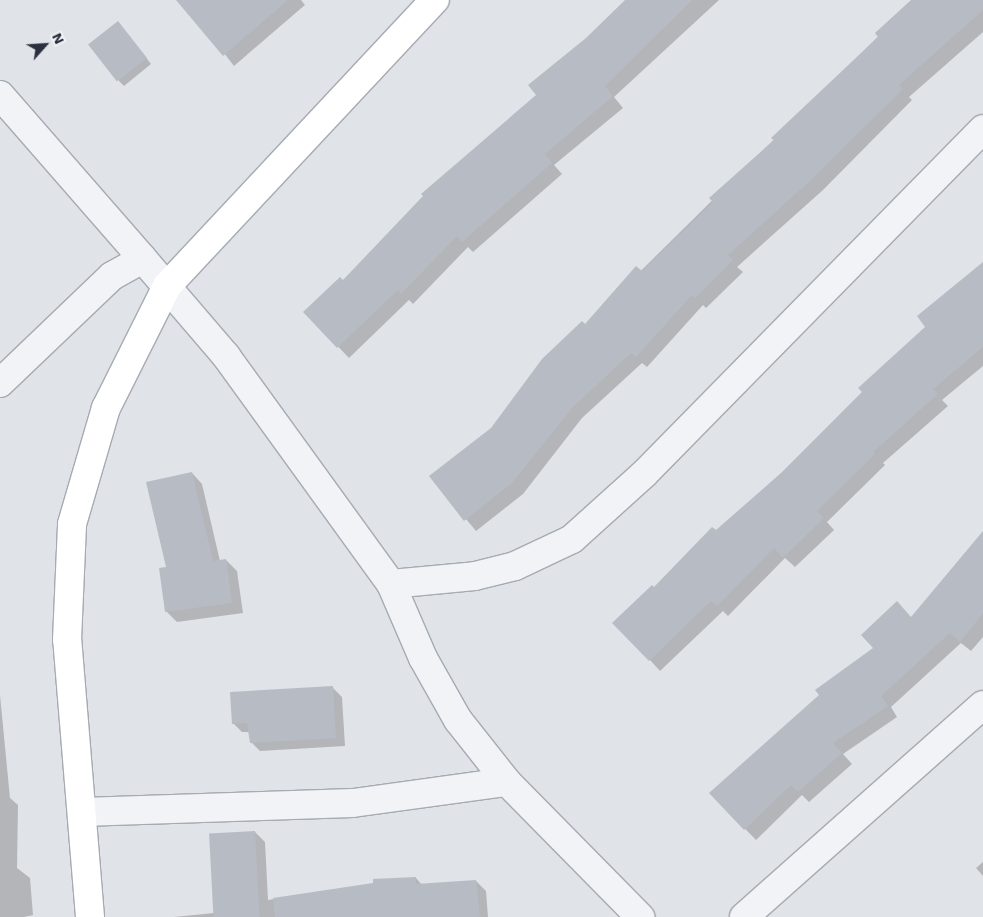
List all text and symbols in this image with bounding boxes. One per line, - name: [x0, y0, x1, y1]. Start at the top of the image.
- north arrow: [20, 20, 70, 70]
- text: N: [49, 30, 68, 47]

